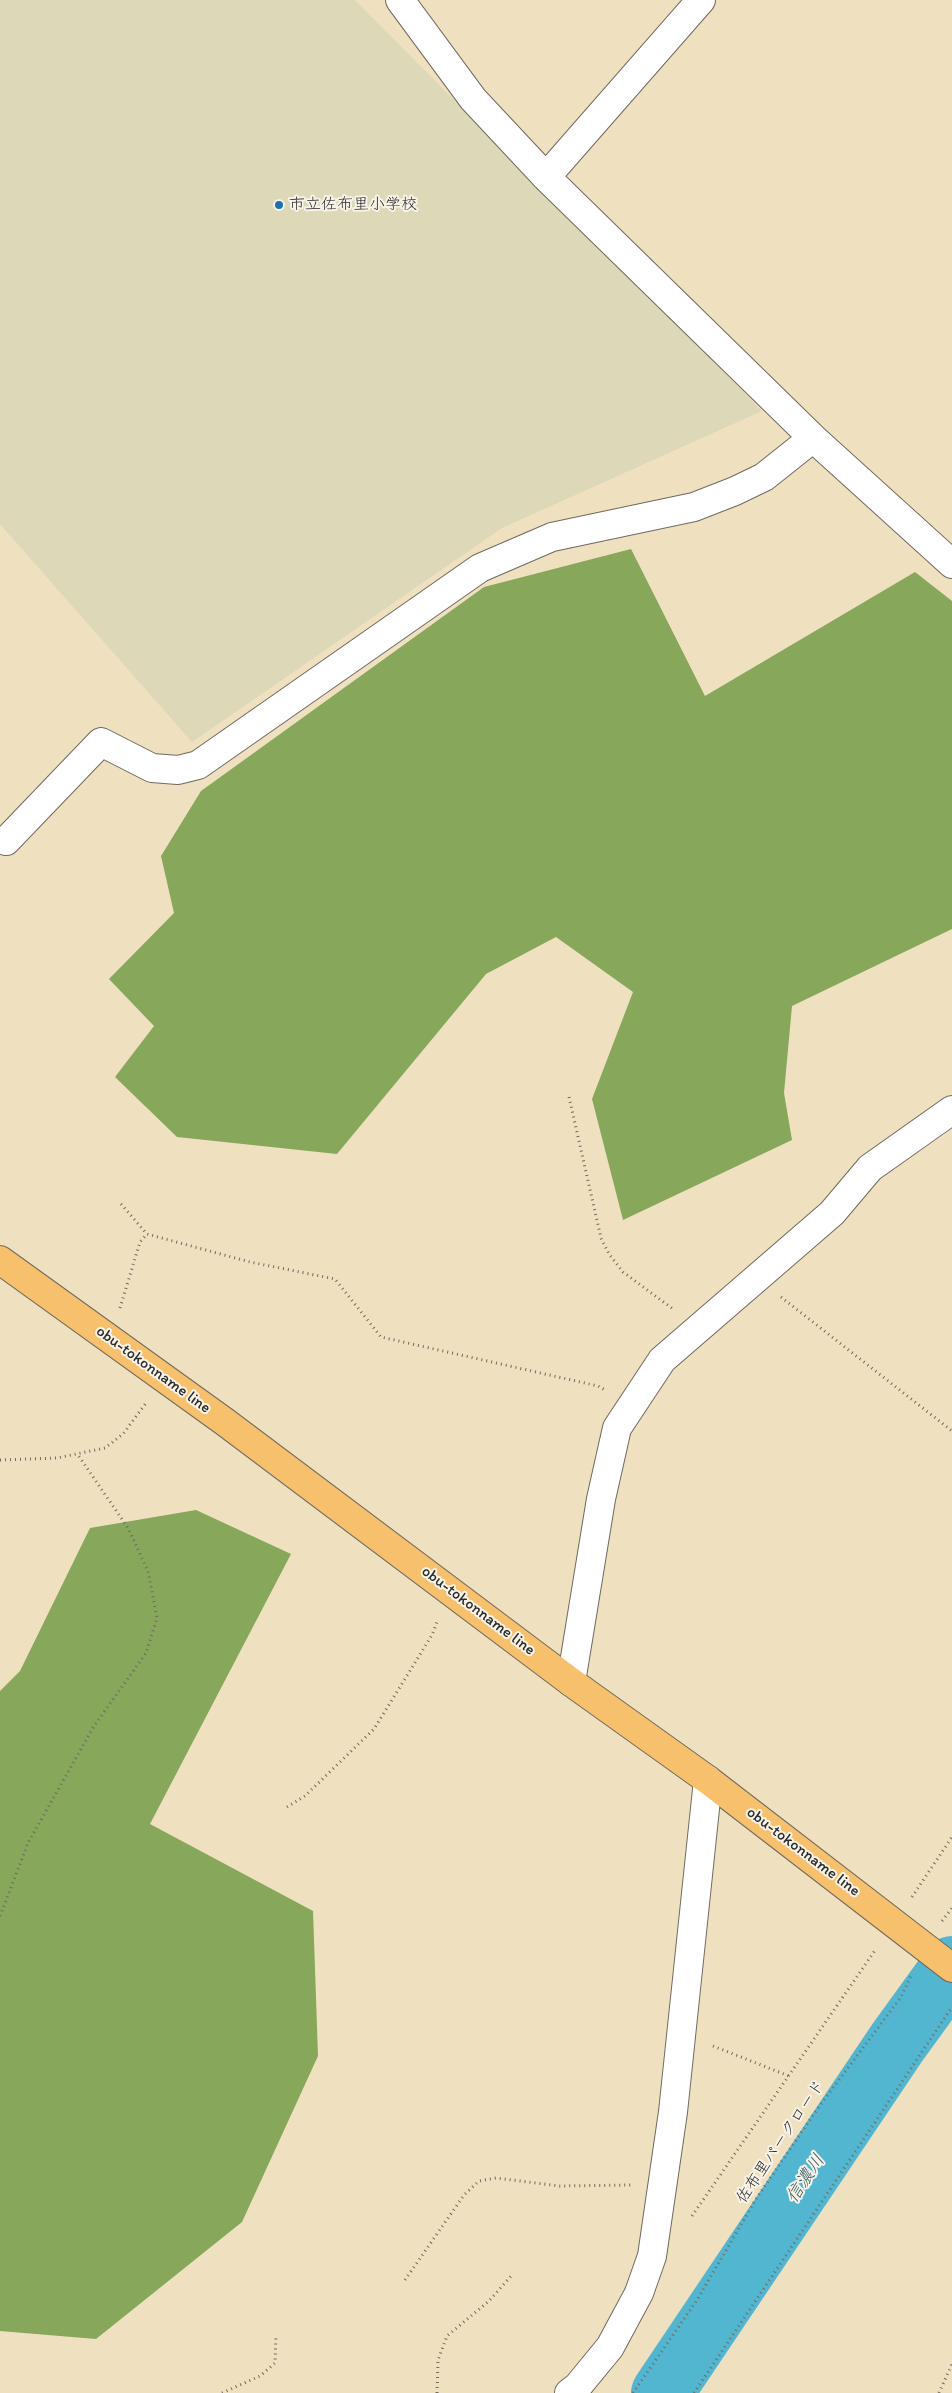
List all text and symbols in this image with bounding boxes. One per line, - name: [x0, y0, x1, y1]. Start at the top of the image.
- place label: 市立佐布里小学校: [289, 195, 417, 215]
- marker: 市立佐布里小学校: [273, 199, 285, 211]
- street label: obu-tokonname line: [92, 1322, 214, 1418]
- street label: obu-tokonname line: [417, 1562, 539, 1660]
- street label: obu-tokonname line: [742, 1803, 864, 1901]
- street label: 佐布里パークロード: [733, 2077, 829, 2207]
- water label: 信濃川: [782, 2151, 830, 2207]

